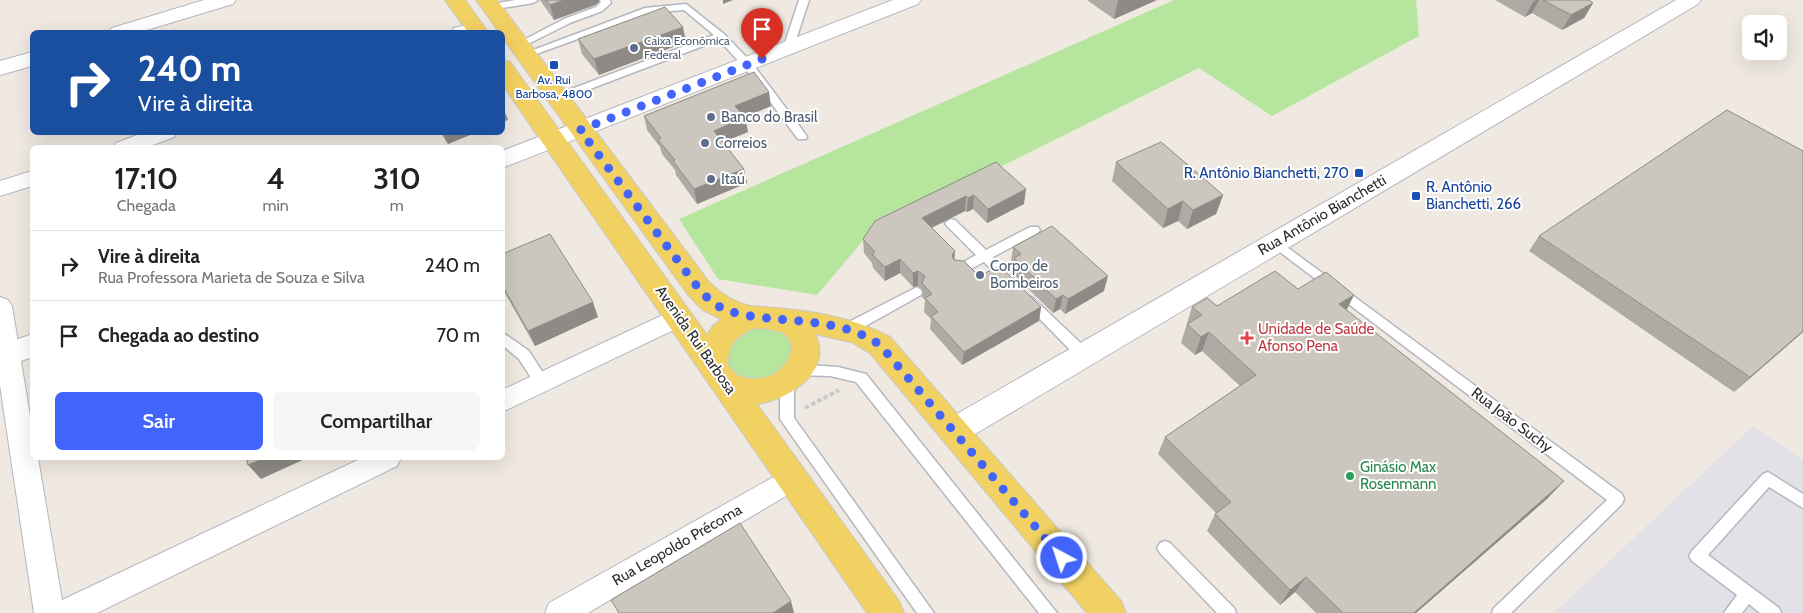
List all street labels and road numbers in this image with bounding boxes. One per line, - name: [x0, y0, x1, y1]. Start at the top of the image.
- street label: Rua Antônio Bianchetti: [1255, 171, 1389, 259]
- street label: Avenida Rui Barbosa: [652, 282, 741, 398]
- street label: Rua João Suchy: [1468, 384, 1556, 457]
- street label: Rua Leopoldo Précoma: [609, 500, 746, 589]

